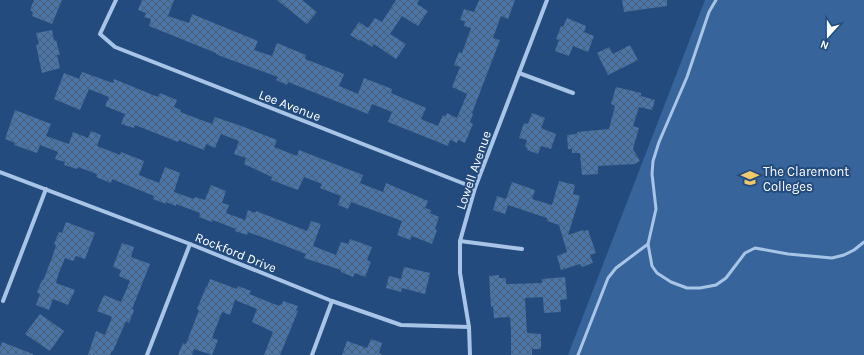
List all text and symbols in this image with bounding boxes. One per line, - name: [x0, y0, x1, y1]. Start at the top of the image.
- north arrow: [808, 16, 848, 56]
- text: N: [819, 37, 831, 52]
- street label: Lee Avenue: [257, 87, 323, 124]
- street label: Lowell Avenue: [453, 128, 494, 212]
- place label: The Claremont Colleges: [763, 164, 849, 194]
- school or university icon: The Claremont Colleges: [740, 168, 760, 188]
- street label: Rockford Drive: [193, 229, 279, 276]

